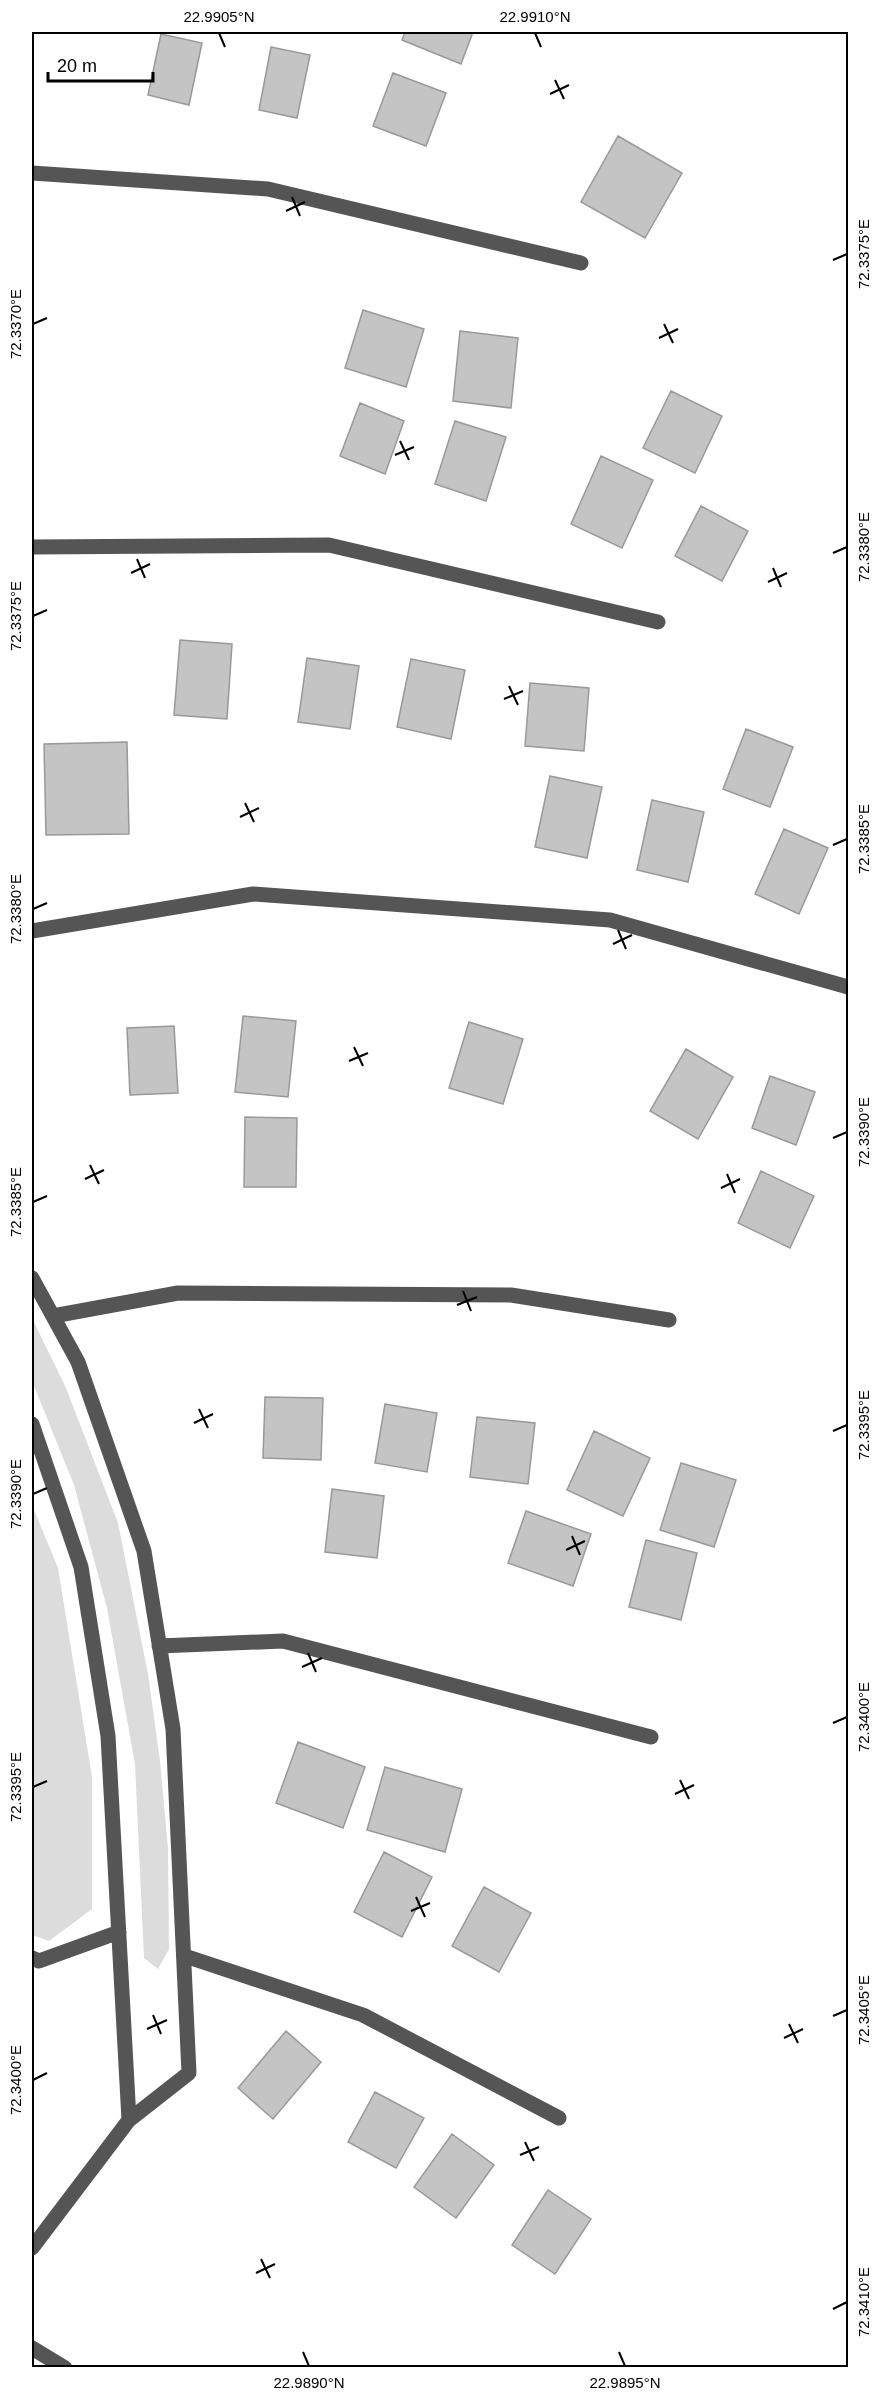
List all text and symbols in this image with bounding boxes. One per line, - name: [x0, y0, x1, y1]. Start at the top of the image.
- text: 22.9905°N: [183, 8, 255, 25]
- text: 22.9910°N: [499, 8, 571, 25]
- scale bar: [48, 45, 153, 83]
- text: 20 m: [57, 56, 97, 76]
- text: 72.3375°E: [855, 219, 872, 289]
- text: 72.3370°E: [7, 289, 24, 359]
- text: 72.3380°E: [855, 512, 872, 582]
- text: 72.3375°E: [7, 581, 24, 651]
- text: 72.3385°E: [855, 804, 872, 874]
- text: 72.3380°E: [7, 874, 24, 944]
- text: 72.3390°E: [855, 1097, 872, 1167]
- text: 72.3385°E: [7, 1167, 24, 1237]
- text: 72.3395°E: [855, 1390, 872, 1460]
- text: 72.3390°E: [7, 1459, 24, 1529]
- text: 72.3400°E: [855, 1682, 872, 1752]
- text: 72.3395°E: [7, 1752, 24, 1822]
- text: 72.3405°E: [855, 1975, 872, 2045]
- text: 72.3400°E: [7, 2045, 24, 2115]
- text: 72.3410°E: [855, 2267, 872, 2337]
- text: 22.9890°N: [273, 2374, 345, 2391]
- text: 22.9895°N: [589, 2374, 661, 2391]

